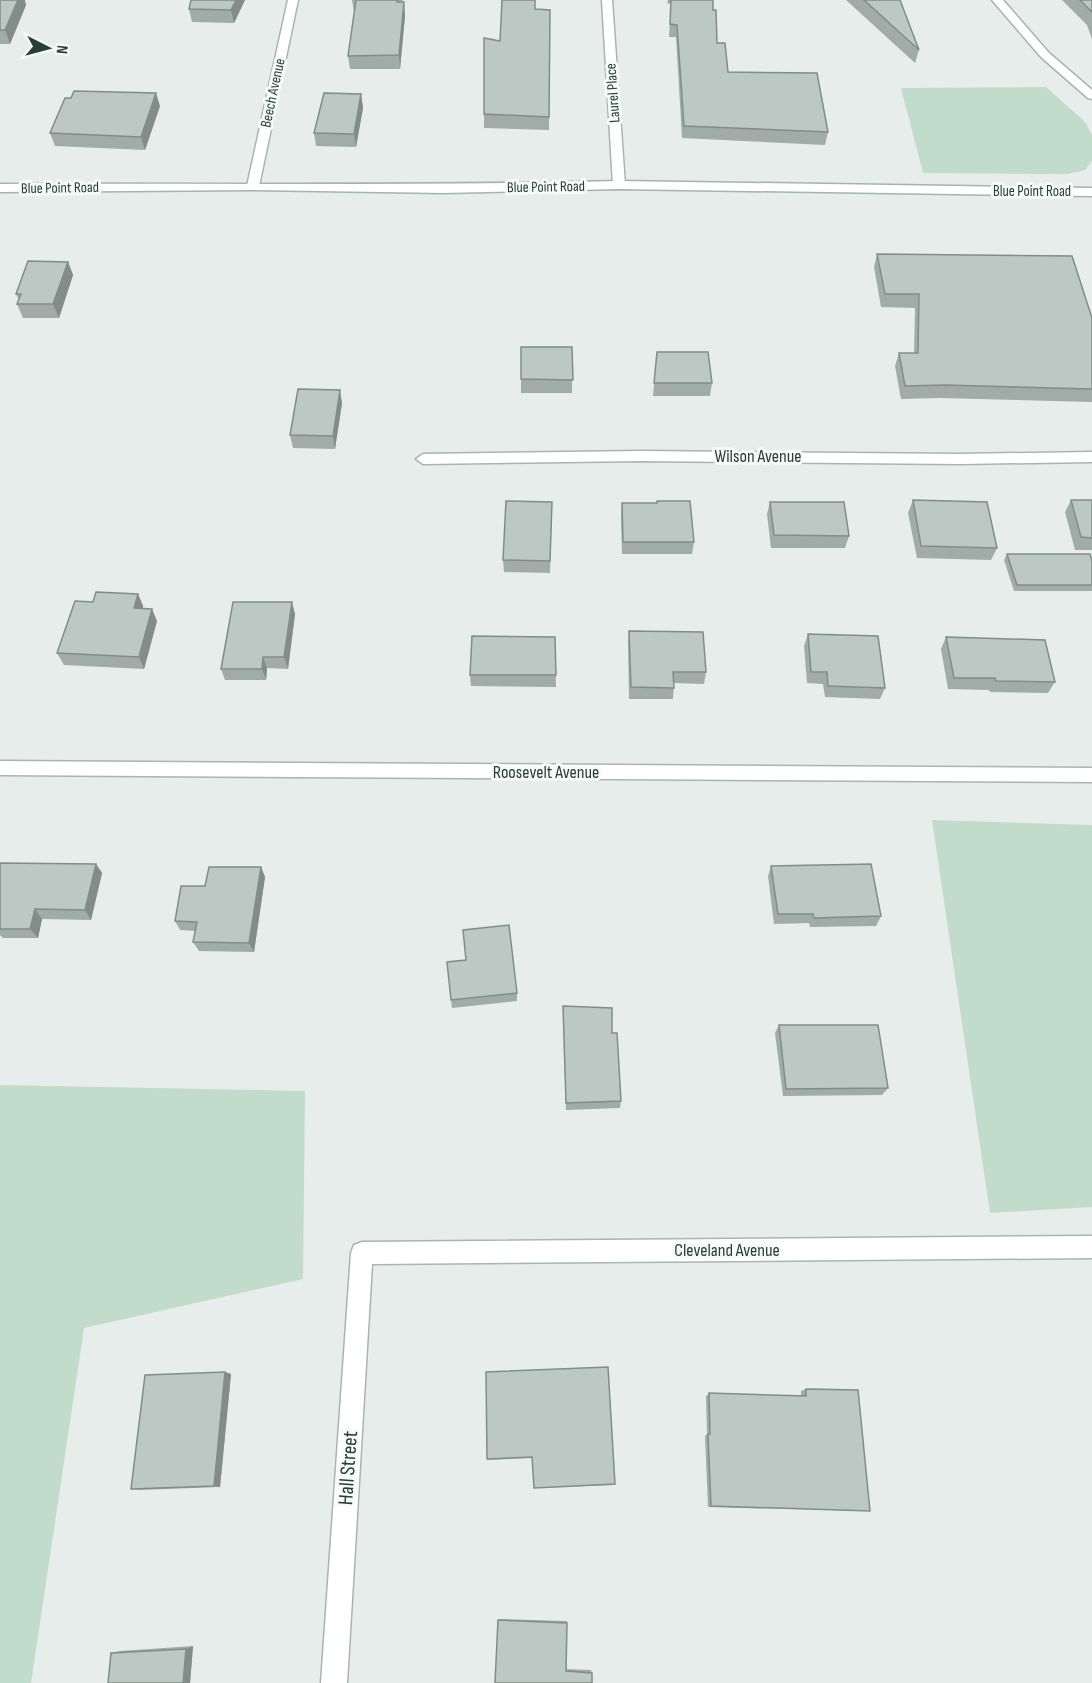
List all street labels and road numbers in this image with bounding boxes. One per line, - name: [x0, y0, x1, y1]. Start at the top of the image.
- street label: Beech Avenue: [256, 57, 290, 129]
- street label: Laurel Place: [601, 63, 625, 123]
- street label: Blue Point Road: [507, 177, 585, 197]
- street label: Blue Point Road: [21, 178, 99, 198]
- street label: Blue Point Road: [993, 182, 1071, 201]
- street label: Wilson Avenue: [715, 446, 801, 467]
- street label: Roosevelt Avenue: [493, 762, 599, 783]
- street label: Cleveland Avenue: [674, 1240, 780, 1261]
- street label: Hall Street: [333, 1430, 363, 1506]

